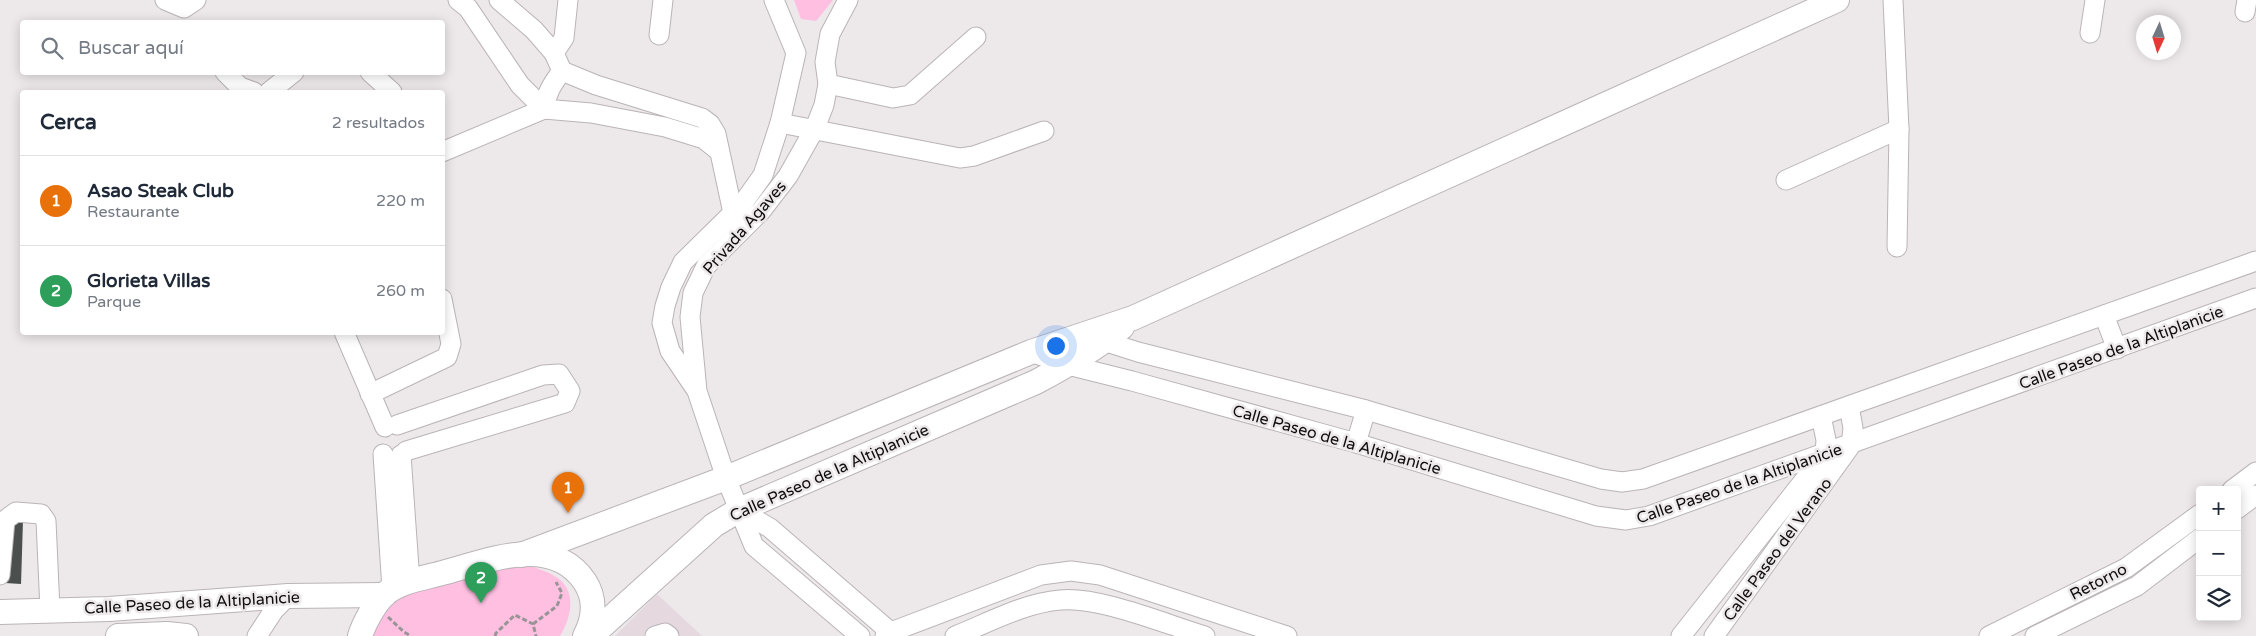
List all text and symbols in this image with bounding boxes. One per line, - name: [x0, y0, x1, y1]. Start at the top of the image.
- north arrow: [2136, 15, 2181, 60]
- search box: [20, 20, 445, 75]
- icon: search: [38, 34, 66, 62]
- text: Buscar aquí: [78, 37, 184, 59]
- text: Cerca: [40, 110, 97, 135]
- text: 2 resultados: [332, 113, 425, 133]
- street label: Privada Agaves: [699, 177, 791, 278]
- text: Asao Steak Club: [87, 180, 234, 202]
- text: 1: [51, 191, 61, 211]
- text: 220 m: [376, 191, 425, 211]
- text: Restaurante: [87, 202, 180, 222]
- text: Glorieta Villas: [87, 270, 210, 292]
- text: 2: [51, 281, 61, 301]
- text: 260 m: [376, 281, 425, 301]
- text: Parque: [87, 292, 141, 312]
- street label: Calle Paseo de la Altiplanicie: [2016, 302, 2226, 394]
- your location: [1043, 333, 1069, 359]
- street label: Calle Paseo de la Altiplanicie: [1230, 401, 1443, 479]
- street label: Calle Paseo de la Altiplanicie: [727, 420, 932, 526]
- street label: Calle Paseo de la Altiplanicie: [1634, 439, 1845, 529]
- pin: 1: [552, 472, 584, 513]
- street label: Calle Paseo del Verano: [1719, 474, 1837, 625]
- map controls: [2196, 486, 2241, 621]
- button: +: [2196, 486, 2241, 531]
- button: −: [2196, 531, 2241, 576]
- street label: Retorno: [2066, 559, 2131, 605]
- pin: 2: [465, 562, 497, 603]
- button: layers: [2196, 576, 2241, 621]
- street label: Calle Paseo de la Altiplanicie: [84, 587, 300, 619]

